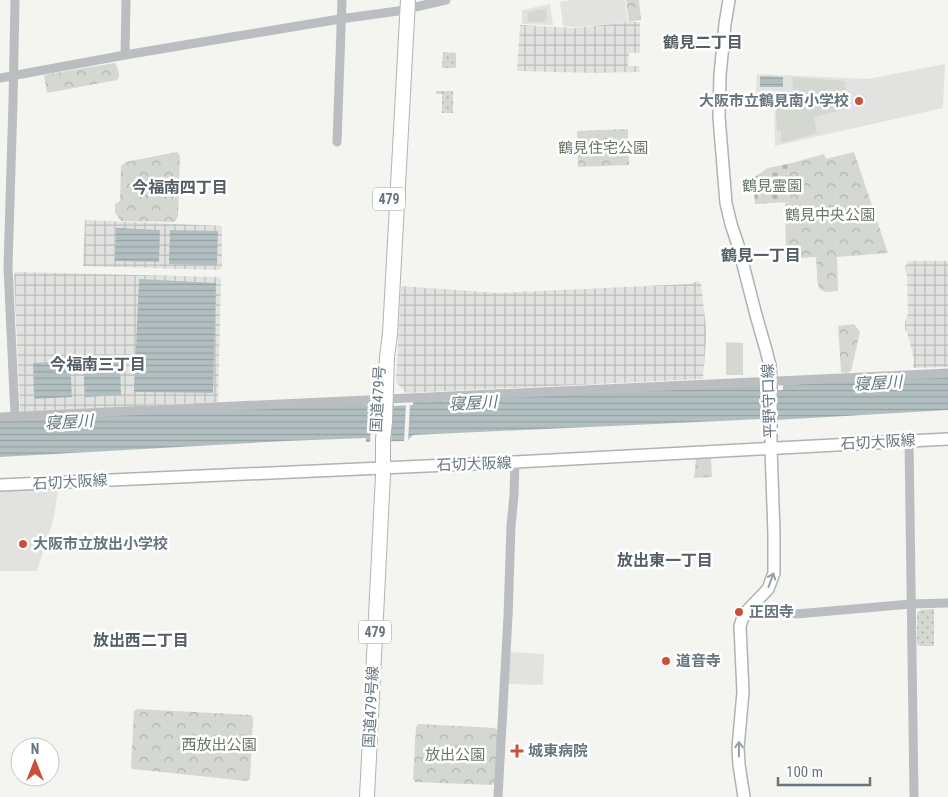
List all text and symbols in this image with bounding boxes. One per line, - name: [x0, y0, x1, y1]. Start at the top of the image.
- district label: 鶴見二丁目: [663, 33, 743, 52]
- place label: 大阪市立鶴見南小学校: [699, 92, 849, 110]
- marker: 大阪市立鶴見南小学校: [853, 95, 865, 107]
- park label: 鶴見住宅公園: [558, 139, 648, 157]
- park label: 鶴見霊園: [742, 177, 802, 195]
- district label: 今福南四丁目: [132, 178, 228, 197]
- road number: 479: [373, 188, 405, 210]
- park label: 鶴見中央公園: [785, 206, 875, 224]
- district label: 鶴見一丁目: [721, 246, 801, 265]
- district label: 今福南三丁目: [50, 355, 146, 374]
- street label: 平野守口線: [759, 363, 779, 439]
- street label: 国道479号: [367, 365, 389, 433]
- water label: 寝屋川: [854, 372, 904, 394]
- water label: 寝屋川: [449, 392, 499, 414]
- water label: 寝屋川: [45, 411, 95, 433]
- street label: 石切大阪線: [840, 431, 916, 453]
- street label: 石切大阪線: [436, 454, 512, 474]
- street label: 石切大阪線: [32, 471, 108, 493]
- place label: 大阪市立放出小学校: [33, 535, 168, 553]
- marker: 大阪市立放出小学校: [17, 538, 29, 550]
- district label: 放出東一丁目: [617, 551, 713, 570]
- one-way arrow: [767, 573, 776, 588]
- place label: 正因寺: [749, 603, 794, 621]
- marker: 正因寺: [733, 606, 745, 618]
- road number: 479: [359, 620, 391, 644]
- district label: 放出西二丁目: [93, 631, 189, 650]
- place label: 道音寺: [676, 652, 721, 670]
- marker: 道音寺: [660, 655, 672, 667]
- street label: 国道479号線: [360, 665, 382, 749]
- park label: 西放出公園: [181, 736, 257, 754]
- north arrow: [10, 737, 60, 787]
- text: N: [31, 741, 39, 757]
- one-way arrow: [734, 741, 744, 757]
- place label: 城東病院: [528, 742, 588, 760]
- marker: 城東病院: [510, 744, 524, 758]
- park label: 放出公園: [425, 746, 485, 764]
- scale bar: [778, 754, 870, 786]
- text: 100 m: [786, 763, 823, 781]

